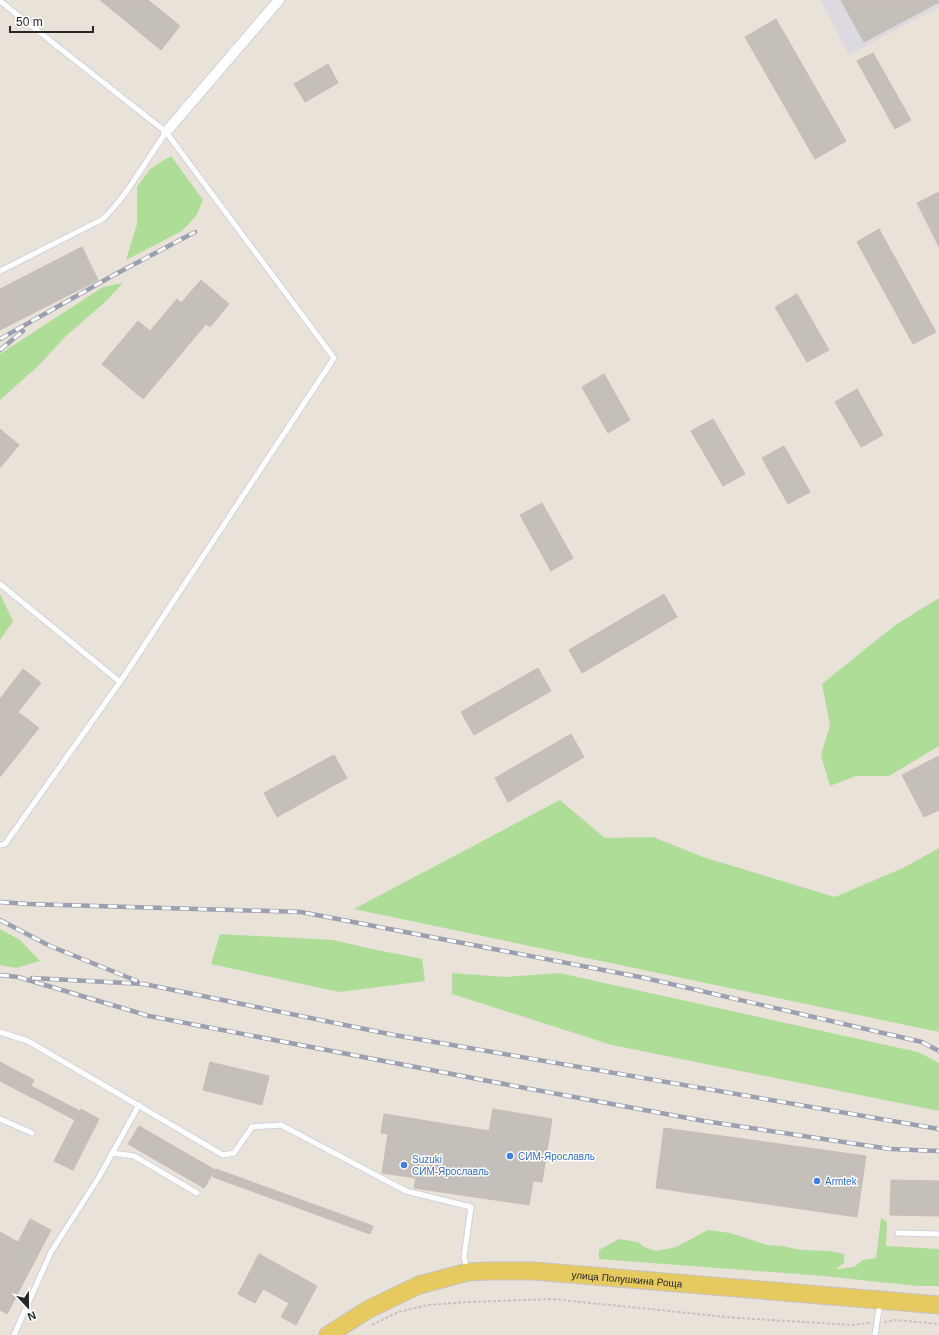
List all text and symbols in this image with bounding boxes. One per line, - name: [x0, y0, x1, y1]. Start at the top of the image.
- scale bar: [10, 8, 93, 34]
- text: 50 m: [16, 15, 43, 29]
- marker: СИМ-Ярославль: [505, 1151, 515, 1161]
- place label: СИМ-Ярославль: [518, 1151, 595, 1162]
- place label: Suzuki СИМ-Ярославль: [412, 1154, 489, 1177]
- marker: Suzuki СИМ-Ярославль: [399, 1160, 409, 1170]
- marker: Armtek: [812, 1176, 822, 1186]
- place label: Armtek: [825, 1176, 858, 1187]
- street label: улица Полушкина Роща: [571, 1269, 683, 1289]
- north arrow: [8, 1287, 48, 1327]
- text: N: [26, 1309, 38, 1323]

